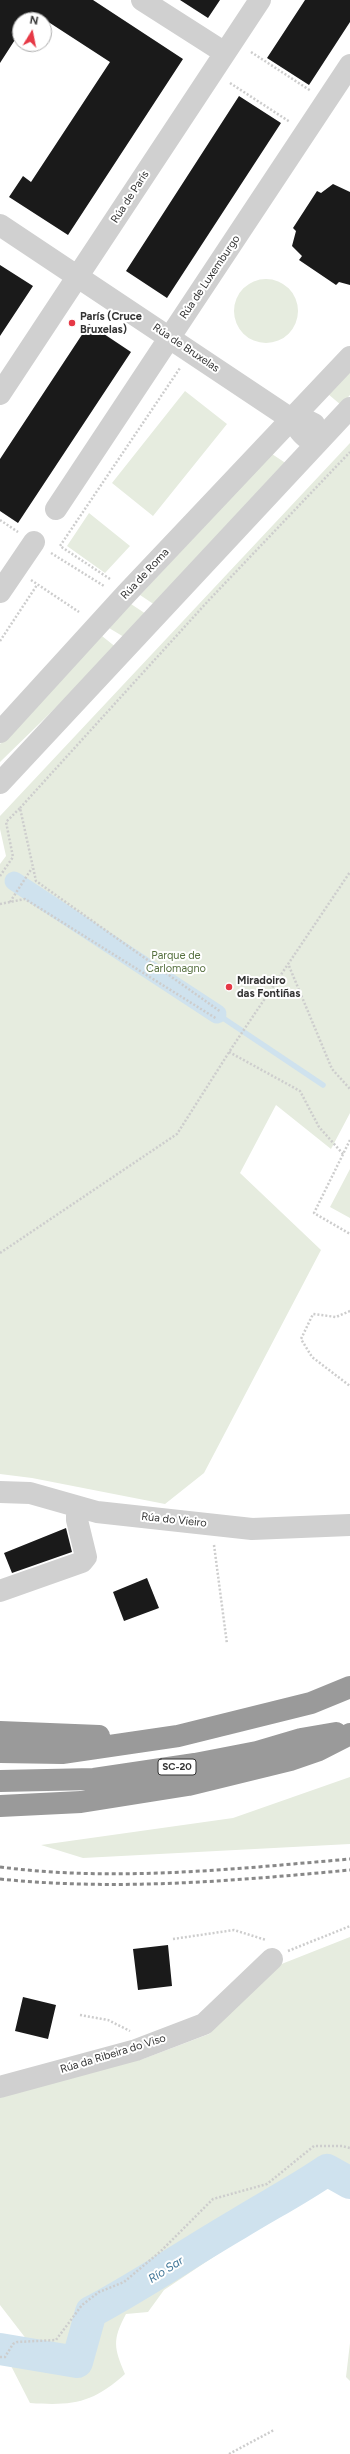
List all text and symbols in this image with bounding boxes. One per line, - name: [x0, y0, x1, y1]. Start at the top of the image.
- north arrow: [12, 12, 52, 52]
- text: N: [29, 14, 39, 28]
- street label: Rúa de París: [108, 168, 152, 226]
- street label: Rúa de Luxemburgo: [177, 233, 243, 321]
- place label: París (Cruce Bruxelas): [80, 310, 142, 336]
- marker: París (Cruce Bruxelas): [67, 318, 77, 328]
- street label: Rúa de Bruxelas: [150, 321, 222, 375]
- street label: Rúa de Roma: [118, 546, 172, 602]
- park label: Parque de Carlomagno: [146, 949, 206, 975]
- place label: Miradoiro das Fontiñas: [237, 974, 300, 1000]
- marker: Miradoiro das Fontiñas: [224, 982, 234, 992]
- street label: Rúa do Vieiro: [141, 1510, 207, 1530]
- road number: SC-20: [158, 1759, 196, 1775]
- street label: Rúa da Ribeira do Viso: [59, 2032, 167, 2076]
- water label: Río Sar: [146, 2254, 186, 2286]

